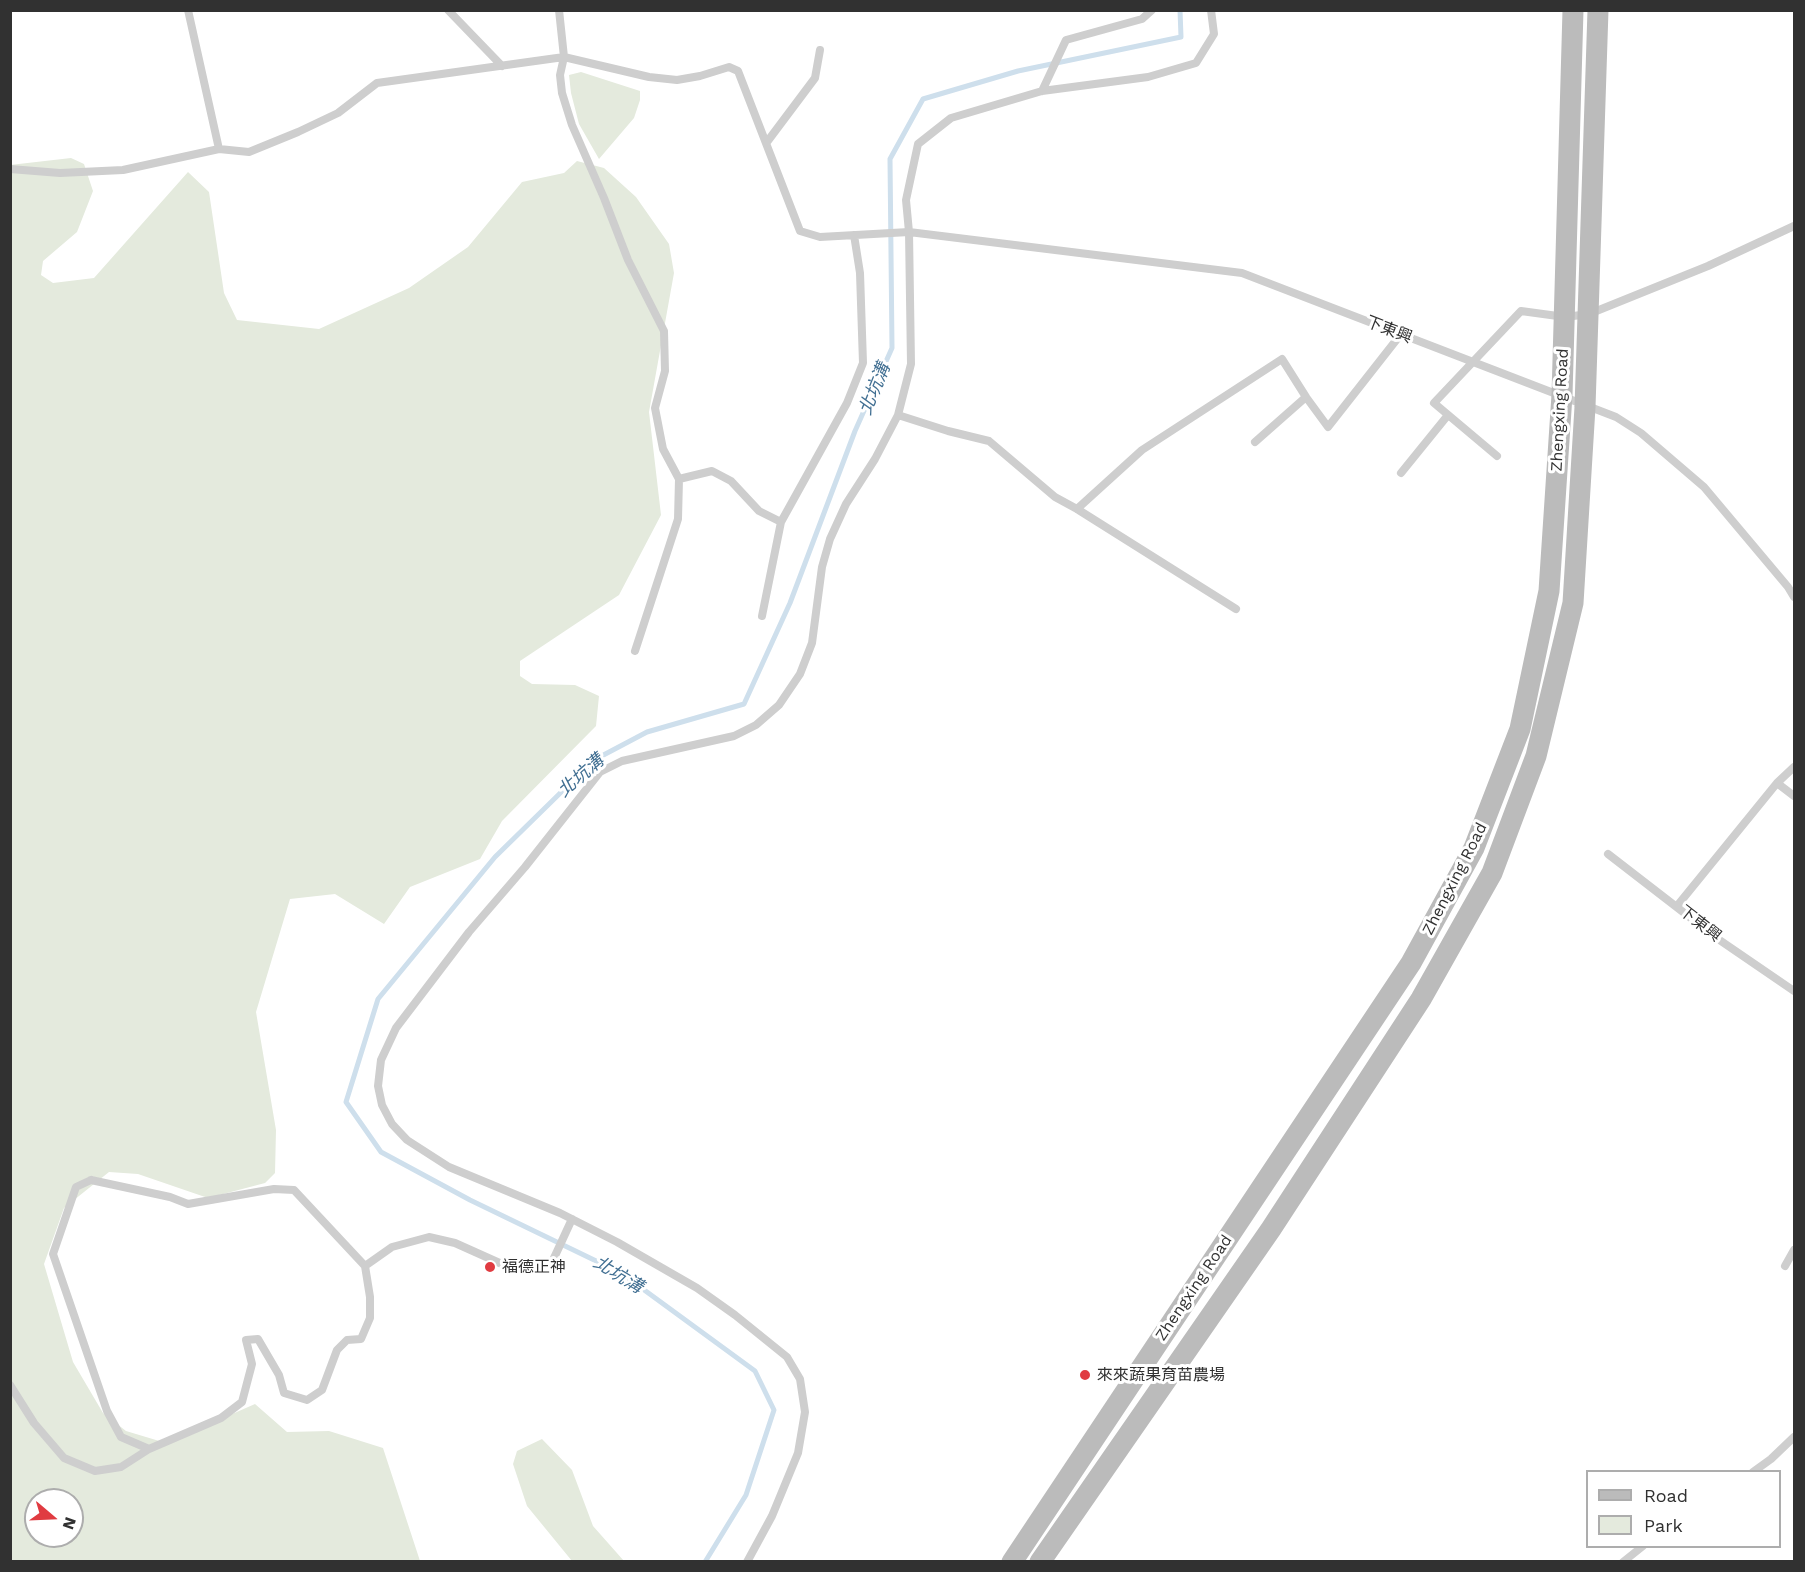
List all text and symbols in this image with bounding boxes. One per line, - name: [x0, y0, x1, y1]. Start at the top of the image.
- street label: 下東興: [1363, 312, 1415, 348]
- street label: Zhengxing Road: [1547, 348, 1573, 472]
- water label: 北坑溝: [855, 360, 895, 418]
- water label: 北坑溝: [554, 750, 608, 802]
- street label: Zhengxing Road: [1418, 820, 1492, 938]
- street label: 下東興: [1675, 902, 1725, 946]
- street label: Zhengxing Road: [1152, 1232, 1236, 1344]
- water label: 北坑溝: [589, 1252, 647, 1298]
- place label: 福德正神: [502, 1257, 566, 1277]
- marker: 福德正神: [483, 1260, 497, 1274]
- place label: 來來蔬果育苗農場: [1097, 1365, 1225, 1385]
- marker: 來來蔬果育苗農場: [1078, 1368, 1092, 1382]
- legend: [1586, 1470, 1781, 1548]
- text: Road: [1644, 1485, 1688, 1506]
- north arrow: [24, 1488, 84, 1548]
- text: N: [59, 1515, 81, 1532]
- text: Park: [1644, 1515, 1683, 1536]

